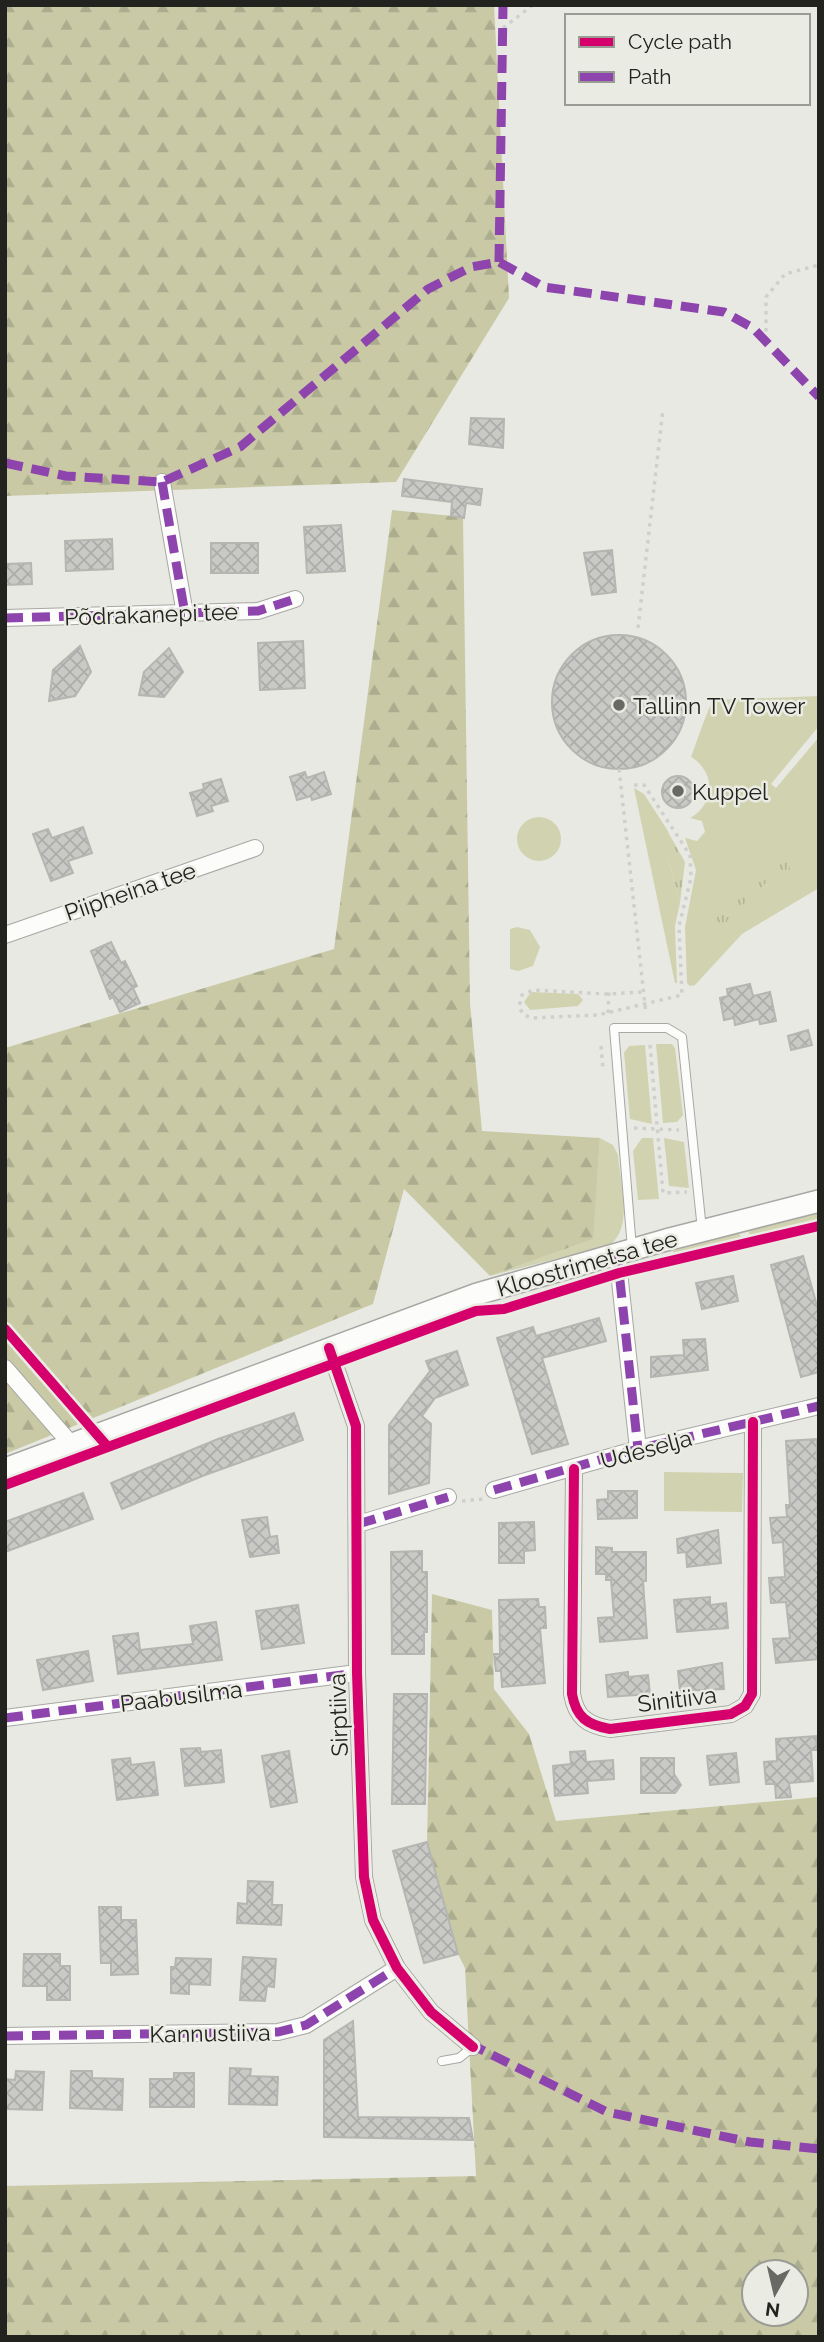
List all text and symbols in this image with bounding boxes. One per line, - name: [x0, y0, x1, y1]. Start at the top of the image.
- legend: [565, 14, 810, 105]
- text: Cycle path: [628, 29, 732, 54]
- text: Path: [628, 64, 672, 89]
- street label: Põdrakanepi tee: [64, 597, 238, 631]
- place label: Tallinn TV Tower: [633, 692, 805, 719]
- marker: Tallinn TV Tower: [611, 697, 627, 713]
- place label: Kuppel: [692, 778, 769, 805]
- marker: Kuppel: [670, 783, 686, 799]
- street label: Piipheina tee: [61, 856, 199, 926]
- street label: Kloostrimetsa tee: [494, 1224, 680, 1302]
- street label: Udeselja: [597, 1424, 695, 1474]
- street label: Sirptiiva: [323, 1673, 353, 1757]
- street label: Paabusilma: [118, 1675, 244, 1717]
- street label: Sinitiiva: [636, 1681, 718, 1717]
- street label: Kannustiiva: [149, 2018, 271, 2048]
- north arrow: [740, 2258, 810, 2328]
- text: N: [764, 2298, 781, 2322]

